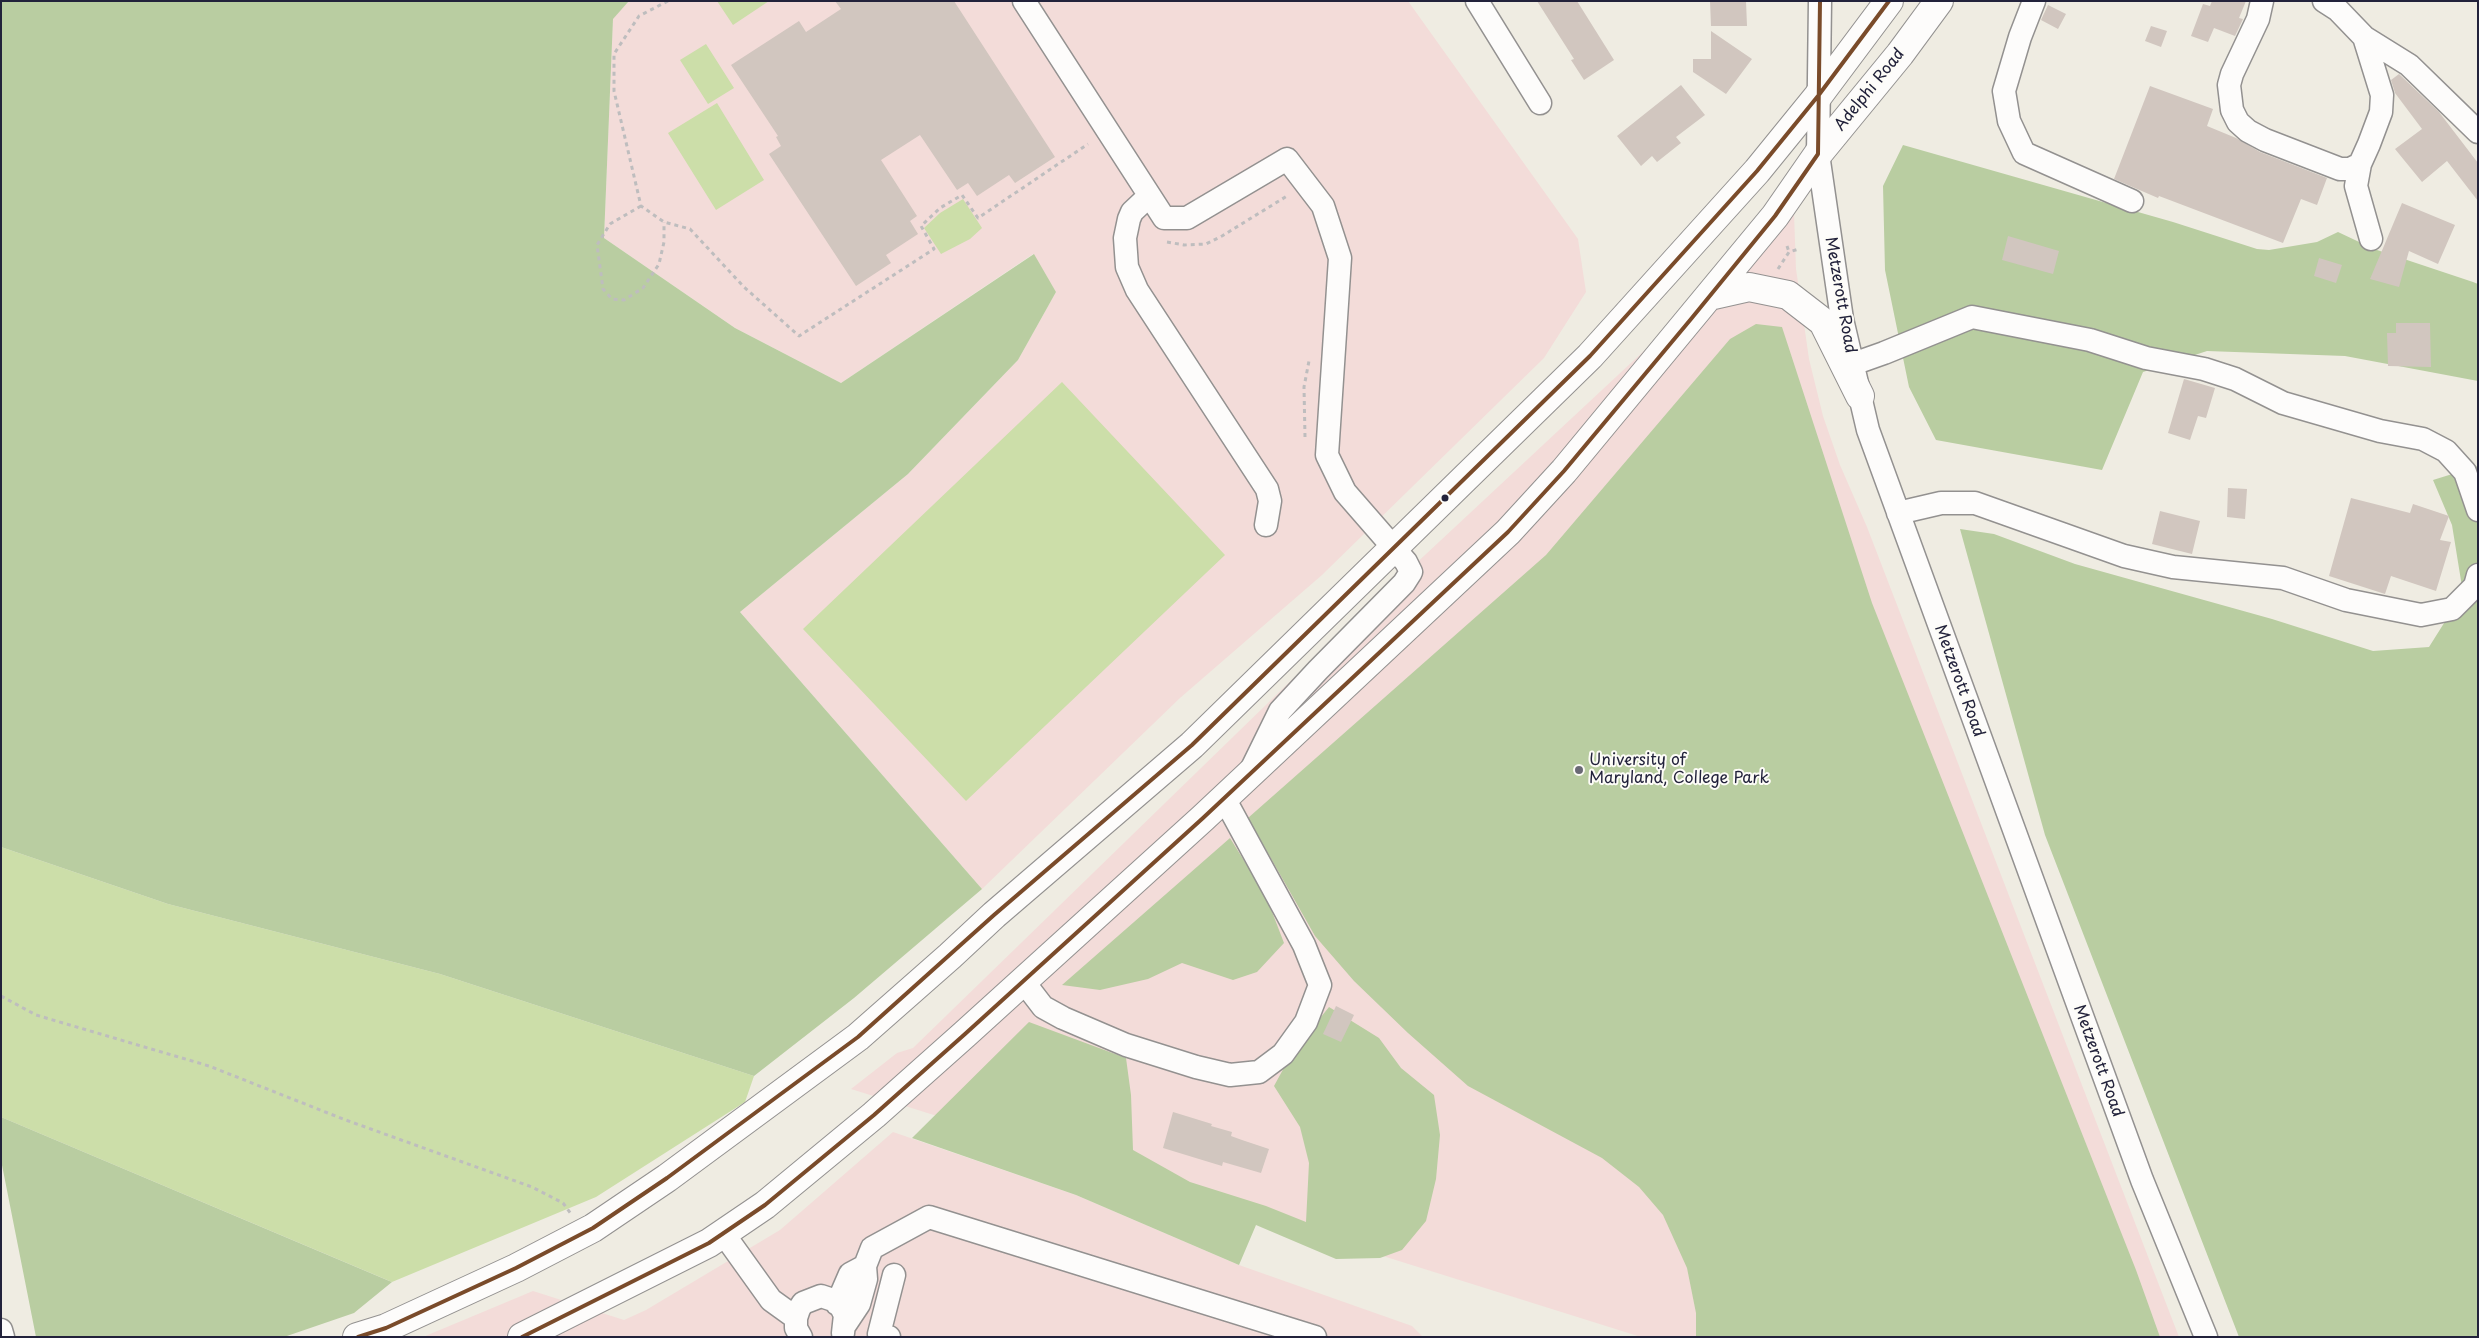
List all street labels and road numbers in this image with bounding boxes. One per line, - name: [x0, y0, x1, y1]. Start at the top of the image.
- street label: Adelphi Road: [1831, 45, 1909, 135]
- street label: Metzerott Road: [1820, 235, 1860, 355]
- street label: Metzerott Road: [1930, 622, 1988, 740]
- street label: Metzerott Road: [2069, 1002, 2127, 1120]

